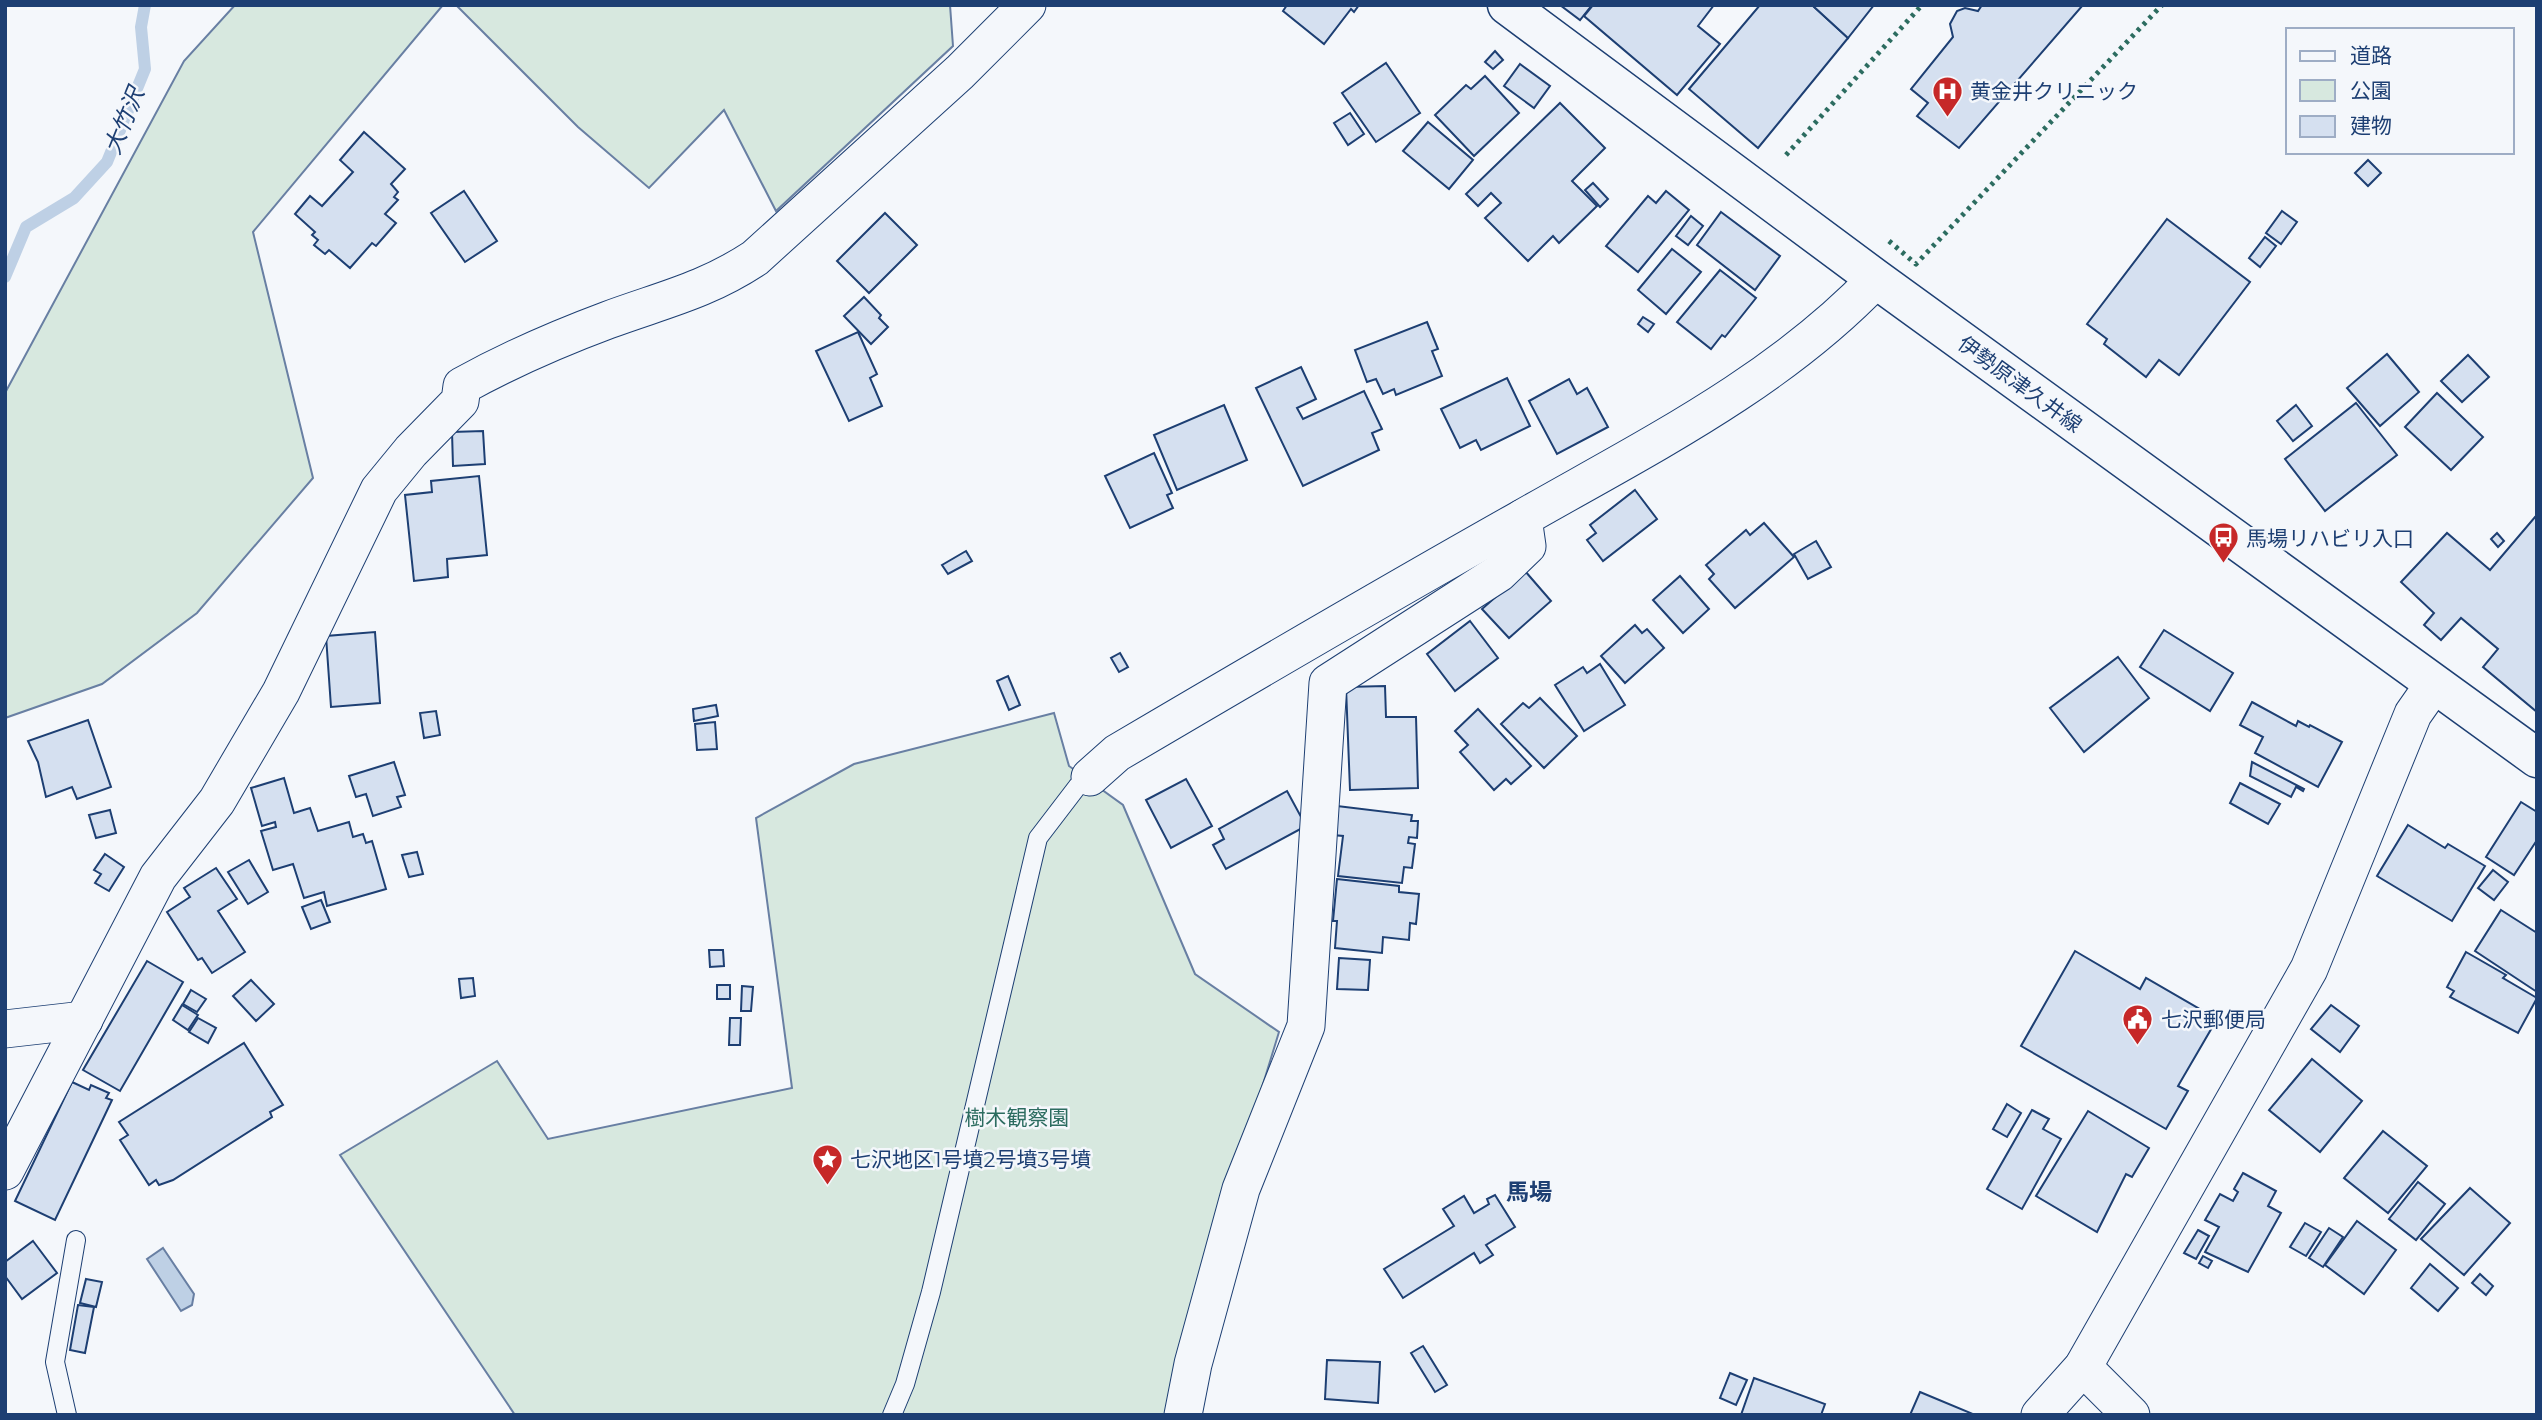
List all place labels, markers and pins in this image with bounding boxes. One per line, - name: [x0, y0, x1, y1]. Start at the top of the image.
- hospital icon: 黄金井クリニック: [1930, 74, 1964, 118]
- place label: 黄金井クリニック: [1970, 79, 2138, 104]
- bus stop icon: 馬場リハビリ入口: [2206, 521, 2240, 565]
- place label: 馬場リハビリ入口: [2246, 526, 2414, 551]
- public building icon: 七沢郵便局: [2121, 1002, 2155, 1046]
- place label: 七沢郵便局: [2161, 1007, 2266, 1032]
- place icon: 七沢地区1号墳2号墳3号墳: [810, 1142, 844, 1186]
- place label: 七沢地区1号墳2号墳3号墳: [850, 1147, 1091, 1172]

